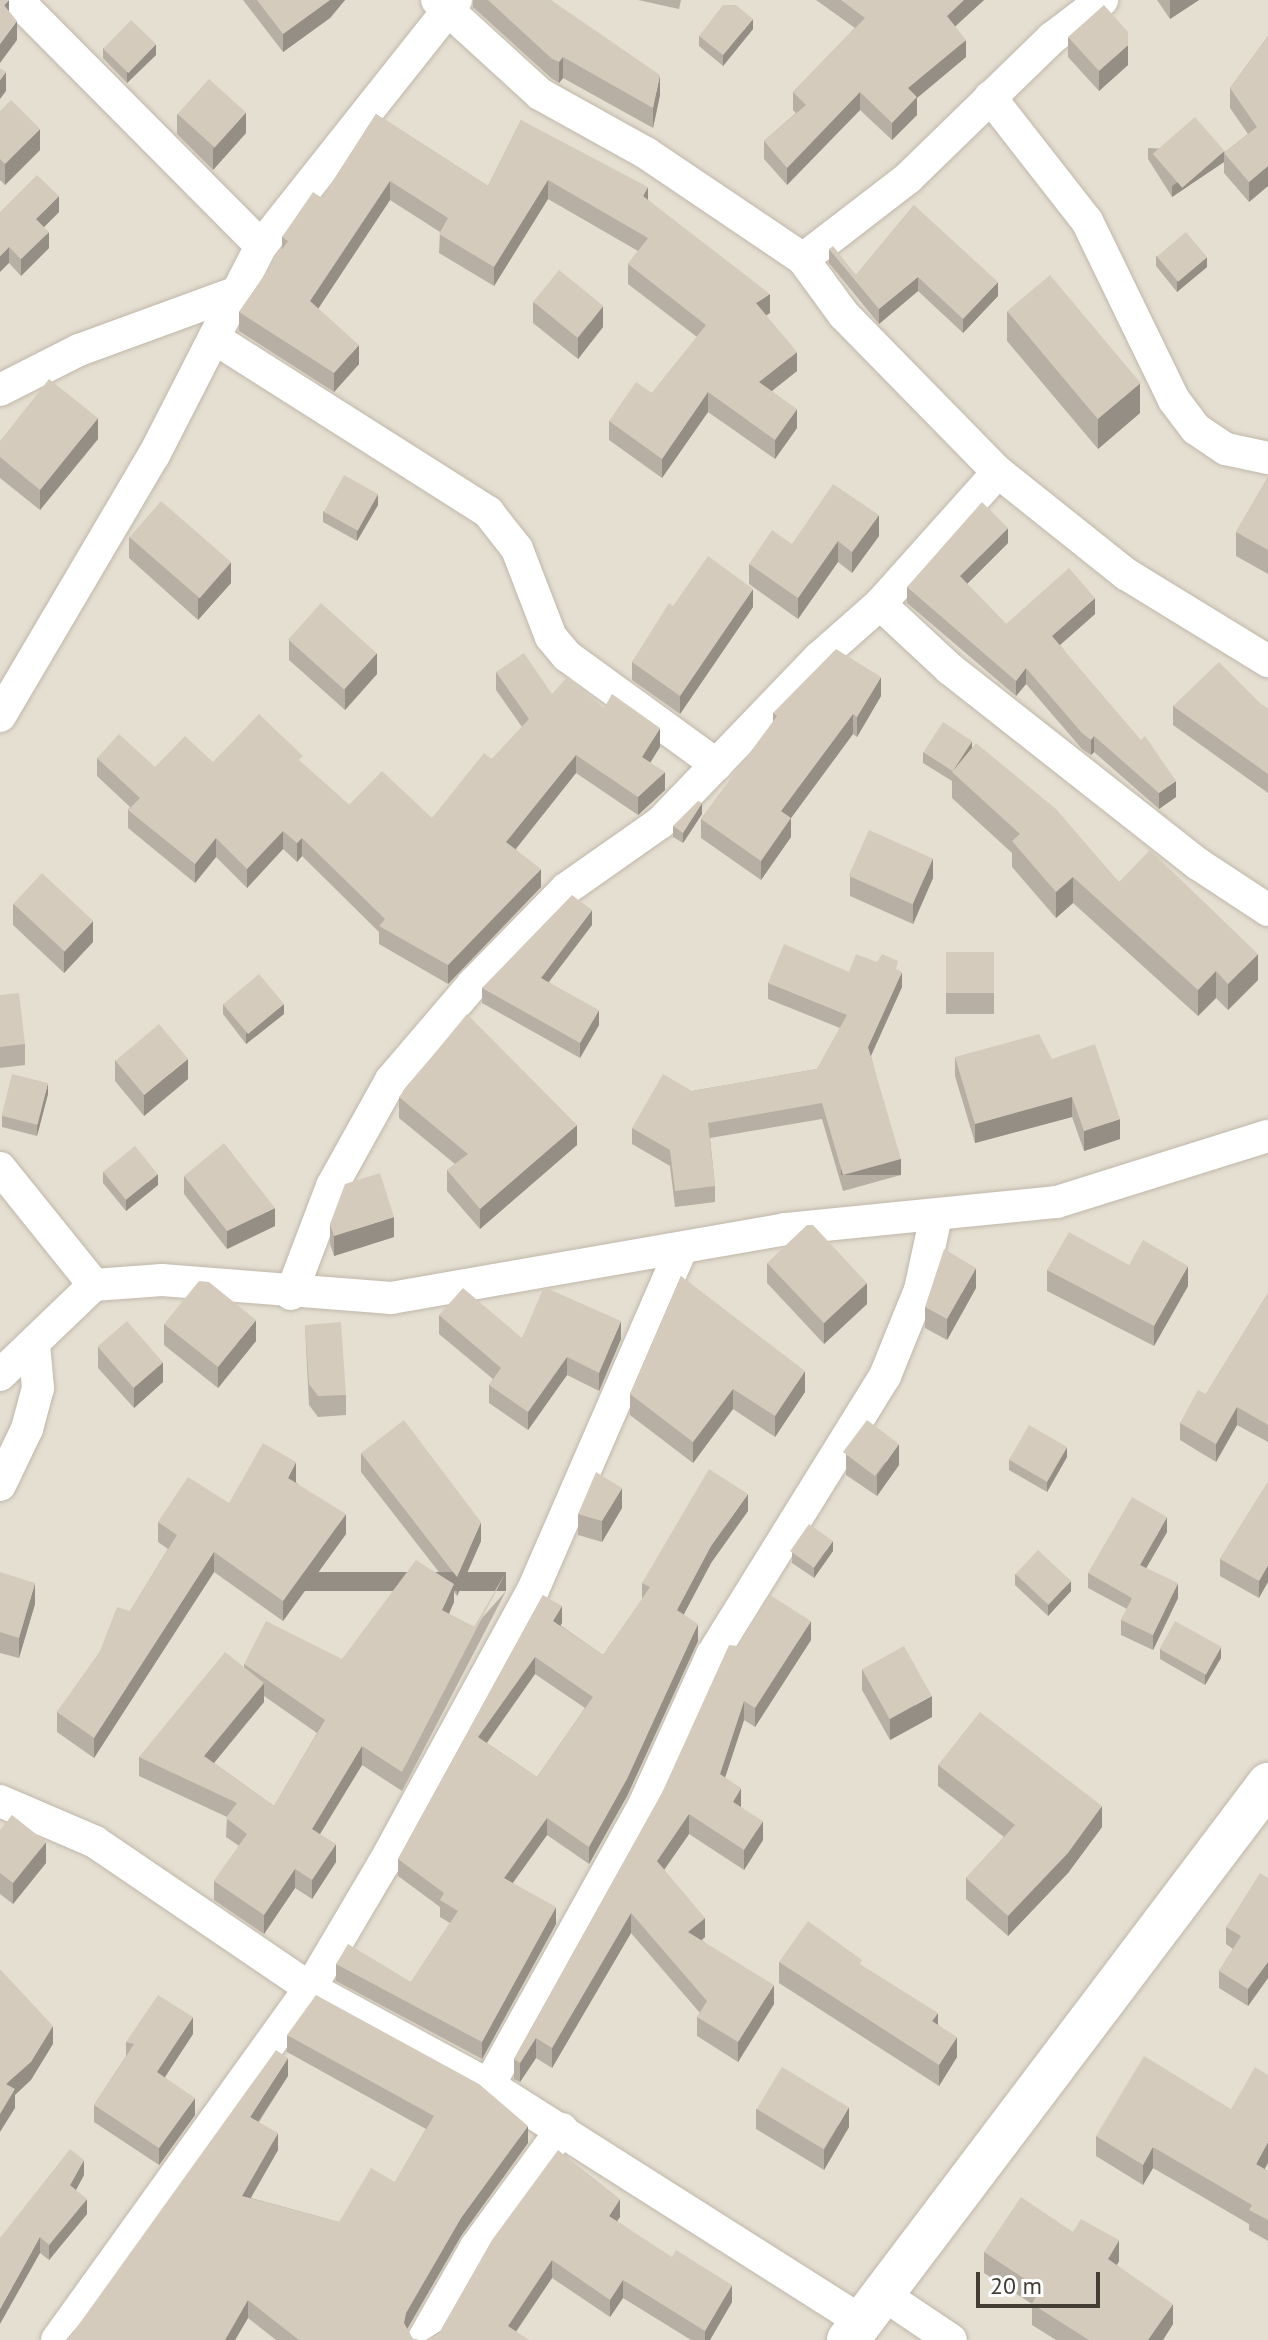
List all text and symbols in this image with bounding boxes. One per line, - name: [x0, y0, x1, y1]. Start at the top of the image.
- scale bar: [980, 2256, 1104, 2306]
- text: 20 m: [990, 2270, 1042, 2301]

